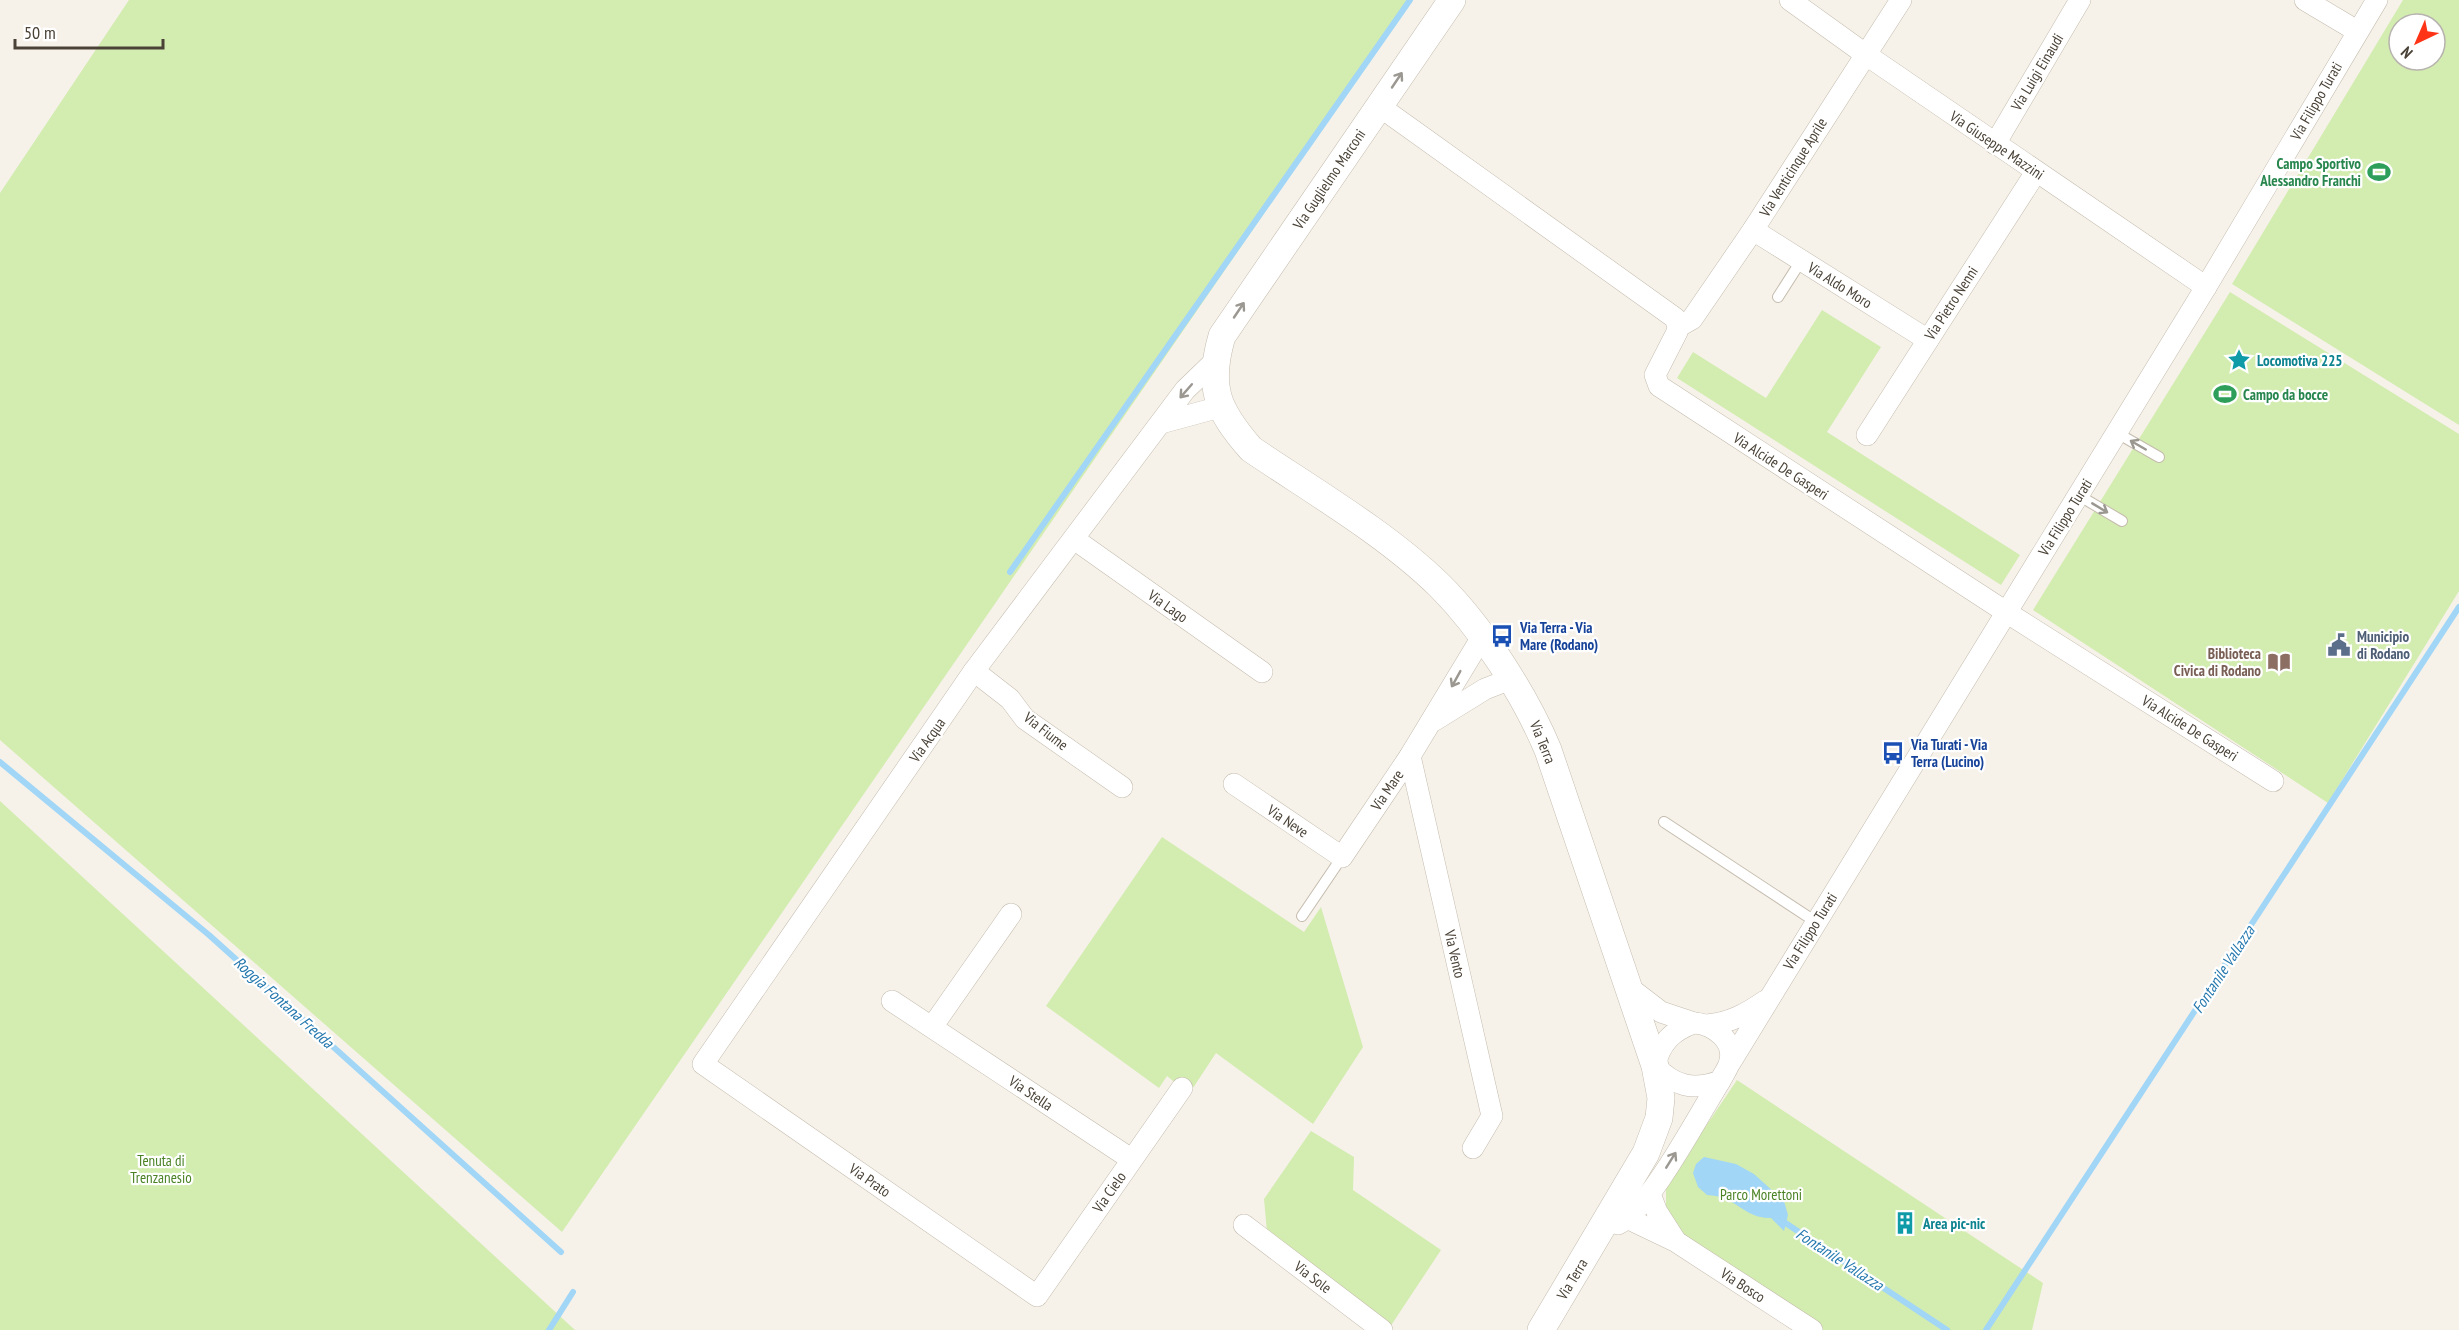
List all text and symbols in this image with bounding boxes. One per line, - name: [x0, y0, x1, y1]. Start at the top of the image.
- scale bar: [15, 12, 164, 50]
- north arrow: [2387, 12, 2447, 72]
- text: 50 m: [24, 21, 56, 44]
- street label: Via Luigi Einaudi: [2006, 30, 2067, 115]
- text: N: [2397, 43, 2417, 63]
- street label: Via Filippo Turati: [2285, 58, 2346, 144]
- one-way arrow: [1391, 72, 1403, 89]
- street label: Via Giuseppe Mazzini: [1945, 106, 2048, 184]
- street label: Via Venticinque Aprile: [1754, 114, 1831, 221]
- street label: Via Guglielmo Marconi: [1288, 125, 1370, 234]
- place label: Campo Sportivo Alessandro Franchi: [2259, 154, 2361, 190]
- sports icon: Campo Sportivo Alessandro Franchi: [2366, 159, 2392, 185]
- street label: Via Aldo Moro: [1803, 257, 1876, 312]
- street label: Via Pietro Nenni: [1920, 263, 1982, 344]
- one-way arrow: [1234, 302, 1246, 319]
- place icon: Locomotiva 225: [2226, 347, 2252, 373]
- place label: Locomotiva 225: [2257, 351, 2343, 370]
- sports icon: Campo da bocce: [2212, 381, 2238, 407]
- one-way arrow: [1179, 383, 1193, 398]
- place label: Campo da bocce: [2243, 385, 2328, 404]
- street label: Via Alcide De Gasperi: [1729, 428, 1832, 504]
- one-way arrow: [2130, 439, 2147, 451]
- street label: Via Filippo Turati: [2033, 475, 2096, 560]
- one-way arrow: [2091, 502, 2108, 514]
- street label: Via Lago: [1144, 585, 1192, 627]
- place label: Via Terra - Via Mare (Rodano): [1519, 618, 1598, 654]
- bus stop icon: Via Terra - Via Mare (Rodano): [1489, 623, 1515, 649]
- place label: Municipio di Rodano: [2357, 627, 2410, 663]
- public building icon: Municipio di Rodano: [2326, 632, 2352, 658]
- place label: Biblioteca Civica di Rodano: [2174, 644, 2261, 680]
- library icon: Biblioteca Civica di Rodano: [2266, 649, 2292, 675]
- one-way arrow: [1450, 670, 1462, 687]
- street label: Via Alcide De Gasperi: [2138, 690, 2242, 765]
- street label: Via Fiume: [1019, 707, 1072, 754]
- street label: Via Acqua: [904, 714, 949, 767]
- street label: Via Terra: [1525, 717, 1560, 766]
- place label: Via Turati - Via Terra (Lucino): [1910, 735, 1987, 771]
- bus stop icon: Via Turati - Via Terra (Lucino): [1880, 740, 1906, 766]
- street label: Via Mare: [1366, 766, 1408, 815]
- street label: Via Neve: [1263, 800, 1312, 842]
- street label: Via Filippo Turati: [1778, 889, 1841, 974]
- water label: Fontanile Vallazza: [2187, 920, 2260, 1016]
- street label: Via Vento: [1440, 927, 1470, 980]
- water label: Roggia Fontana Fredda: [230, 952, 339, 1053]
- street label: Via Stella: [1005, 1071, 1057, 1115]
- park label: Tenuta di Trenzanesio: [130, 1151, 192, 1187]
- one-way arrow: [1665, 1151, 1678, 1168]
- street label: Via Prato: [845, 1158, 894, 1201]
- street label: Via Cielo: [1088, 1168, 1130, 1217]
- park label: Parco Morettoni: [1720, 1185, 1802, 1204]
- building icon: Area pic-nic: [1892, 1210, 1918, 1236]
- place label: Area pic-nic: [1922, 1214, 1986, 1233]
- water label: Fontanile Vallazza: [1793, 1223, 1889, 1296]
- street label: Via Terra: [1552, 1255, 1592, 1304]
- street label: Via Sole: [1290, 1256, 1335, 1297]
- street label: Via Bosco: [1716, 1263, 1769, 1306]

